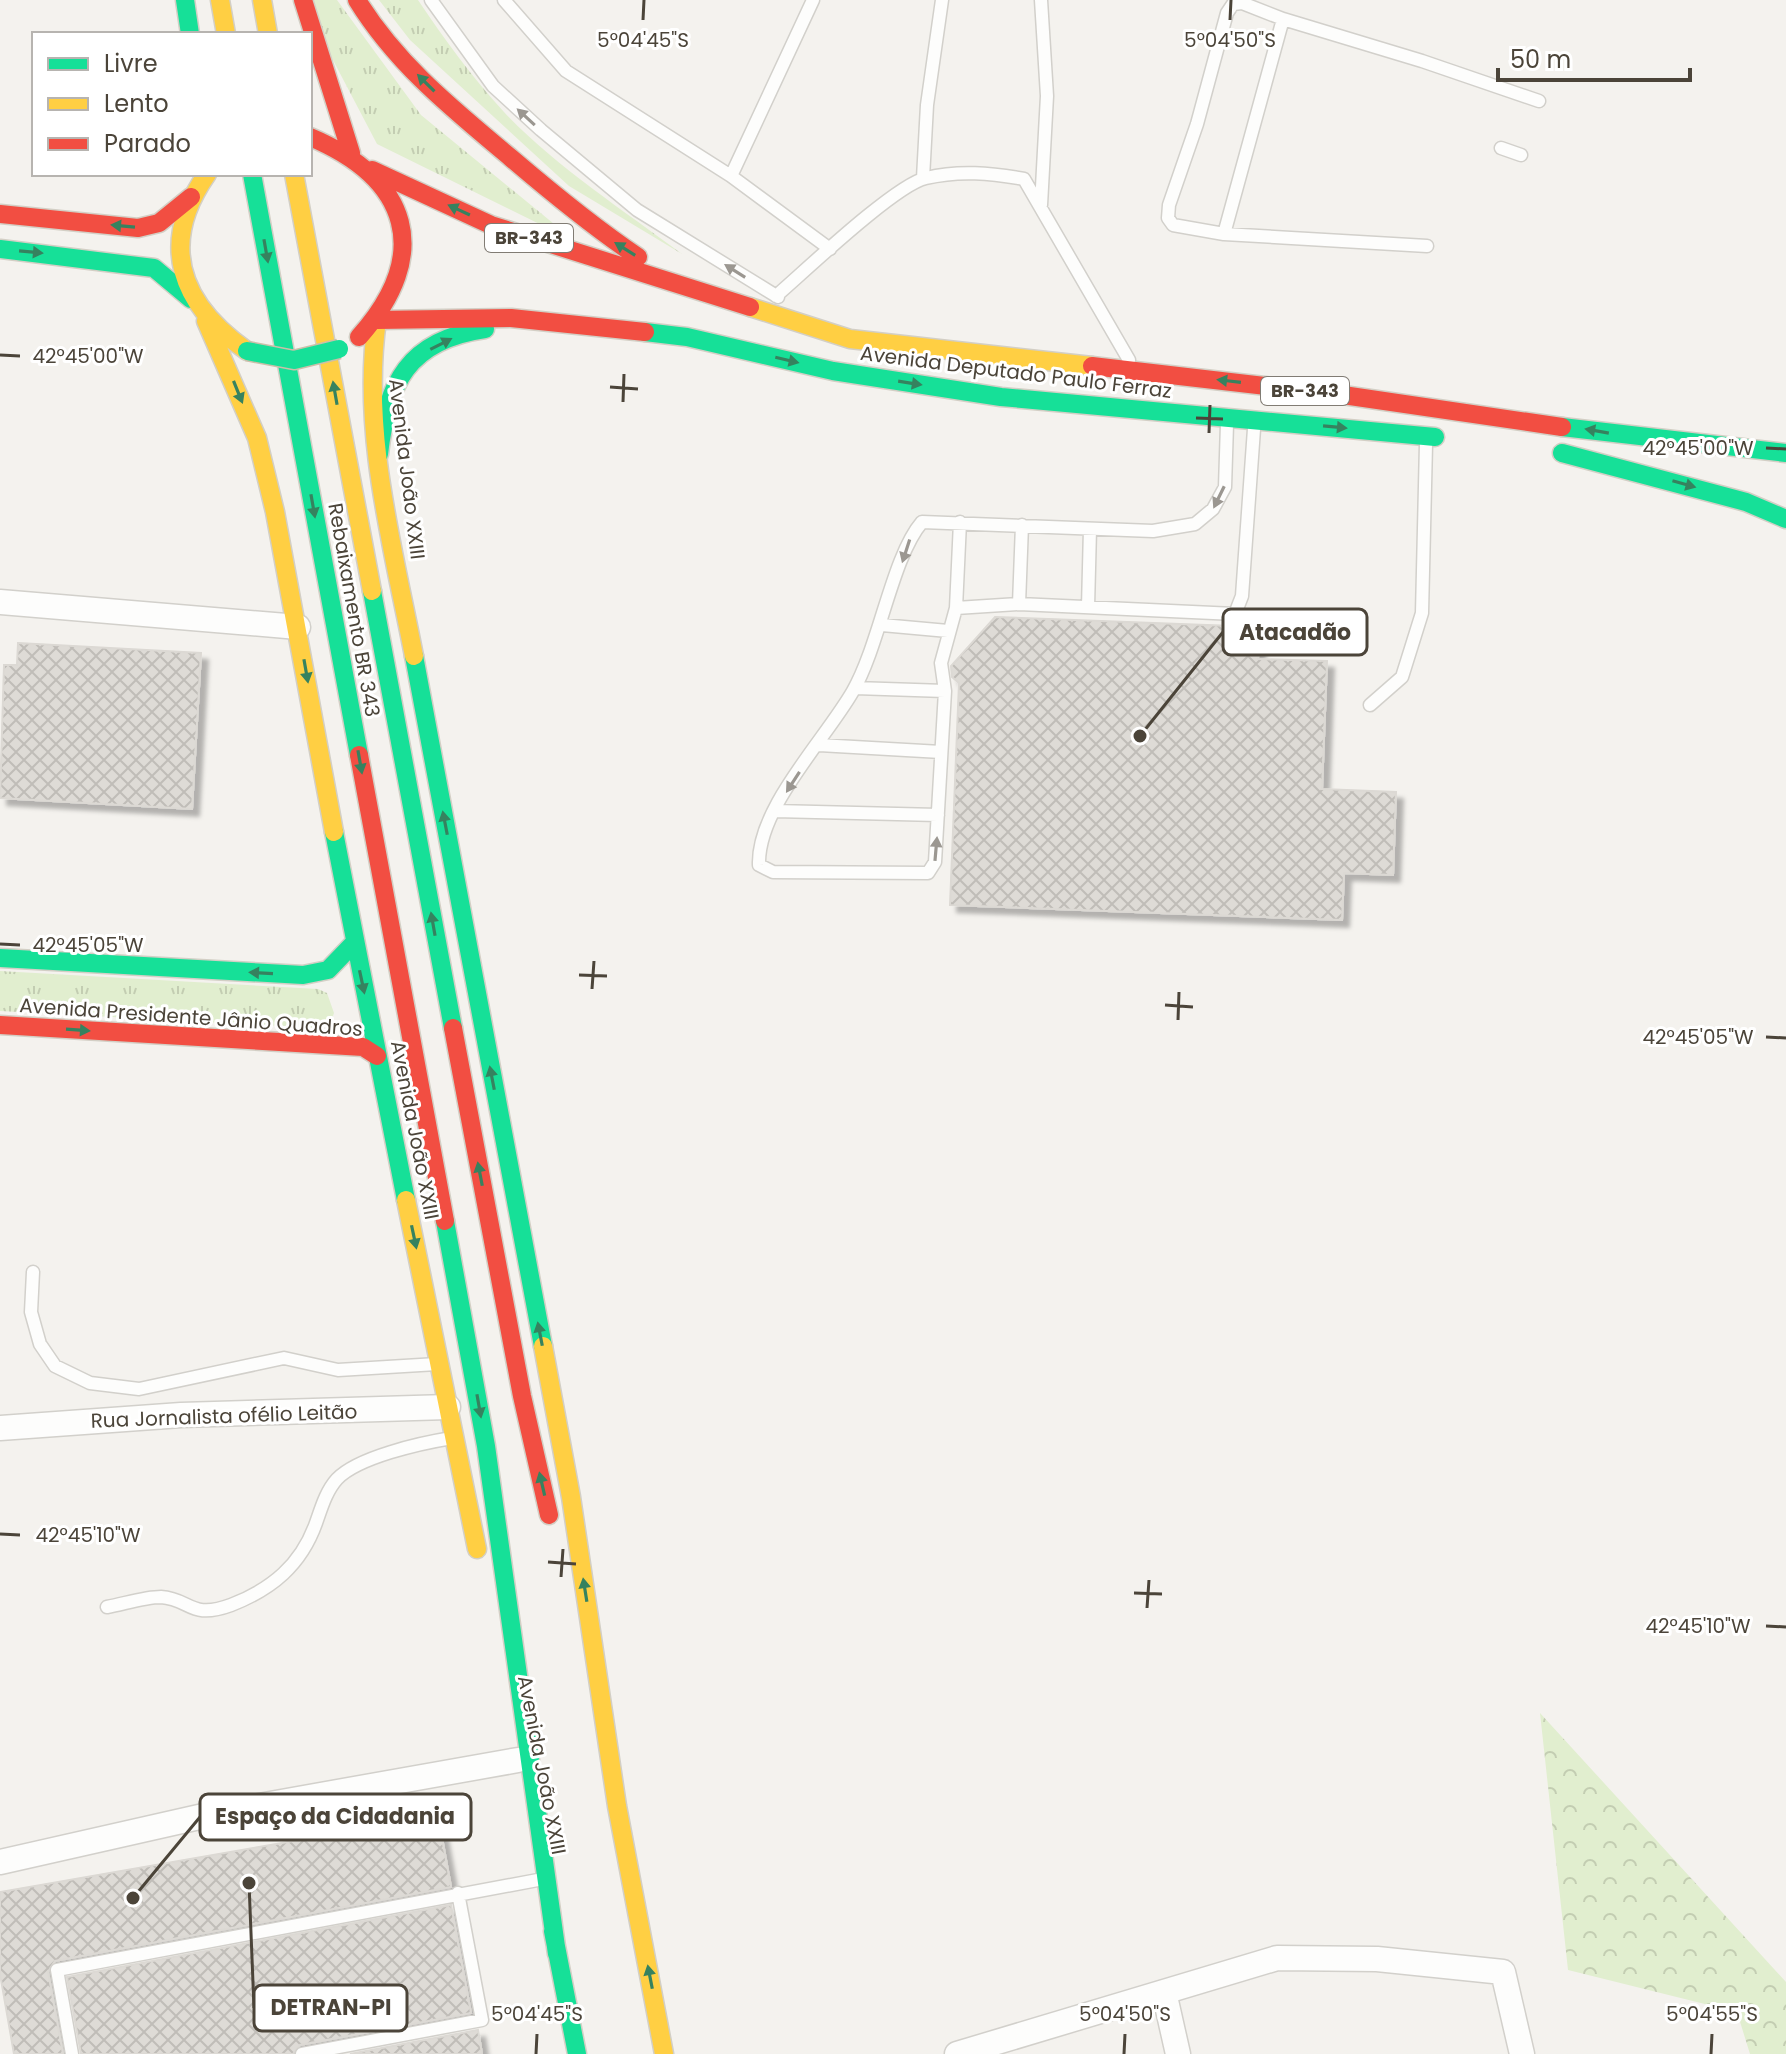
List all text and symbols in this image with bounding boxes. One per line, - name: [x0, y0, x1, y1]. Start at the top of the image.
- text: 5°04'45"S: [597, 26, 689, 54]
- text: 5°04'50"S: [1184, 26, 1276, 54]
- legend: [32, 32, 312, 176]
- scale bar: [1498, 32, 1690, 82]
- text: 50 m: [1510, 43, 1571, 76]
- text: Livre: [104, 47, 158, 80]
- one-way arrow: [417, 74, 436, 93]
- text: Lento: [104, 87, 169, 120]
- one-way arrow: [517, 108, 536, 126]
- text: Parado: [104, 127, 191, 160]
- one-way arrow: [447, 203, 470, 217]
- one-way arrow: [110, 219, 135, 232]
- road number: BR-343: [485, 224, 573, 252]
- one-way arrow: [261, 238, 273, 263]
- one-way arrow: [614, 242, 636, 256]
- one-way arrow: [19, 246, 44, 259]
- one-way arrow: [724, 264, 746, 278]
- one-way arrow: [429, 338, 452, 351]
- street label: Avenida Deputado Paulo Ferraz: [859, 339, 1173, 405]
- text: 42°45'00"W: [32, 342, 144, 370]
- one-way arrow: [775, 355, 800, 367]
- one-way arrow: [1216, 375, 1241, 388]
- street label: Avenida João XXIII: [382, 377, 432, 561]
- one-way arrow: [898, 377, 923, 390]
- road number: BR-343: [1261, 377, 1349, 405]
- one-way arrow: [232, 380, 245, 404]
- one-way arrow: [328, 381, 340, 406]
- one-way arrow: [1323, 421, 1348, 434]
- one-way arrow: [1585, 424, 1610, 437]
- text: 42°45'00"W: [1642, 434, 1754, 462]
- one-way arrow: [1673, 478, 1697, 491]
- one-way arrow: [1212, 485, 1226, 508]
- one-way arrow: [308, 494, 320, 519]
- street label: Rebaixamento BR 343: [321, 501, 387, 719]
- one-way arrow: [900, 539, 912, 563]
- callout: Atacadão: [1223, 609, 1367, 655]
- text: Atacadão: [1239, 617, 1351, 648]
- one-way arrow: [300, 659, 312, 684]
- one-way arrow: [355, 750, 367, 775]
- one-way arrow: [785, 772, 800, 793]
- one-way arrow: [438, 810, 450, 835]
- one-way arrow: [929, 836, 942, 861]
- one-way arrow: [427, 912, 439, 937]
- text: 42°45'05"W: [32, 931, 144, 959]
- one-way arrow: [248, 966, 273, 979]
- one-way arrow: [357, 970, 369, 995]
- street label: Avenida Presidente Jânio Quadros: [18, 991, 364, 1043]
- text: 42°45'05"W: [1642, 1023, 1754, 1051]
- one-way arrow: [66, 1024, 91, 1037]
- street label: Avenida João XXIII: [384, 1038, 446, 1222]
- one-way arrow: [486, 1066, 498, 1091]
- one-way arrow: [473, 1162, 486, 1187]
- one-way arrow: [408, 1225, 421, 1250]
- one-way arrow: [534, 1321, 546, 1346]
- one-way arrow: [473, 1393, 485, 1418]
- street label: Rua Jornalista ofélio Leitão: [90, 1397, 358, 1435]
- one-way arrow: [535, 1472, 548, 1497]
- text: 42°45'10"W: [36, 1521, 141, 1549]
- one-way arrow: [578, 1577, 591, 1602]
- text: 42°45'10"W: [1646, 1612, 1751, 1640]
- street label: Avenida João XXIII: [511, 1673, 573, 1857]
- callout: Espaço da Cidadania: [200, 1794, 471, 1840]
- text: Espaço da Cidadania: [215, 1801, 455, 1832]
- one-way arrow: [643, 1965, 655, 1990]
- callout: DETRAN-PI: [254, 1985, 407, 2031]
- text: DETRAN-PI: [271, 1992, 391, 2023]
- text: 5°04'45"S: [491, 2000, 583, 2028]
- text: 5°04'50"S: [1079, 2000, 1171, 2028]
- text: 5°04'55"S: [1666, 2000, 1758, 2028]

